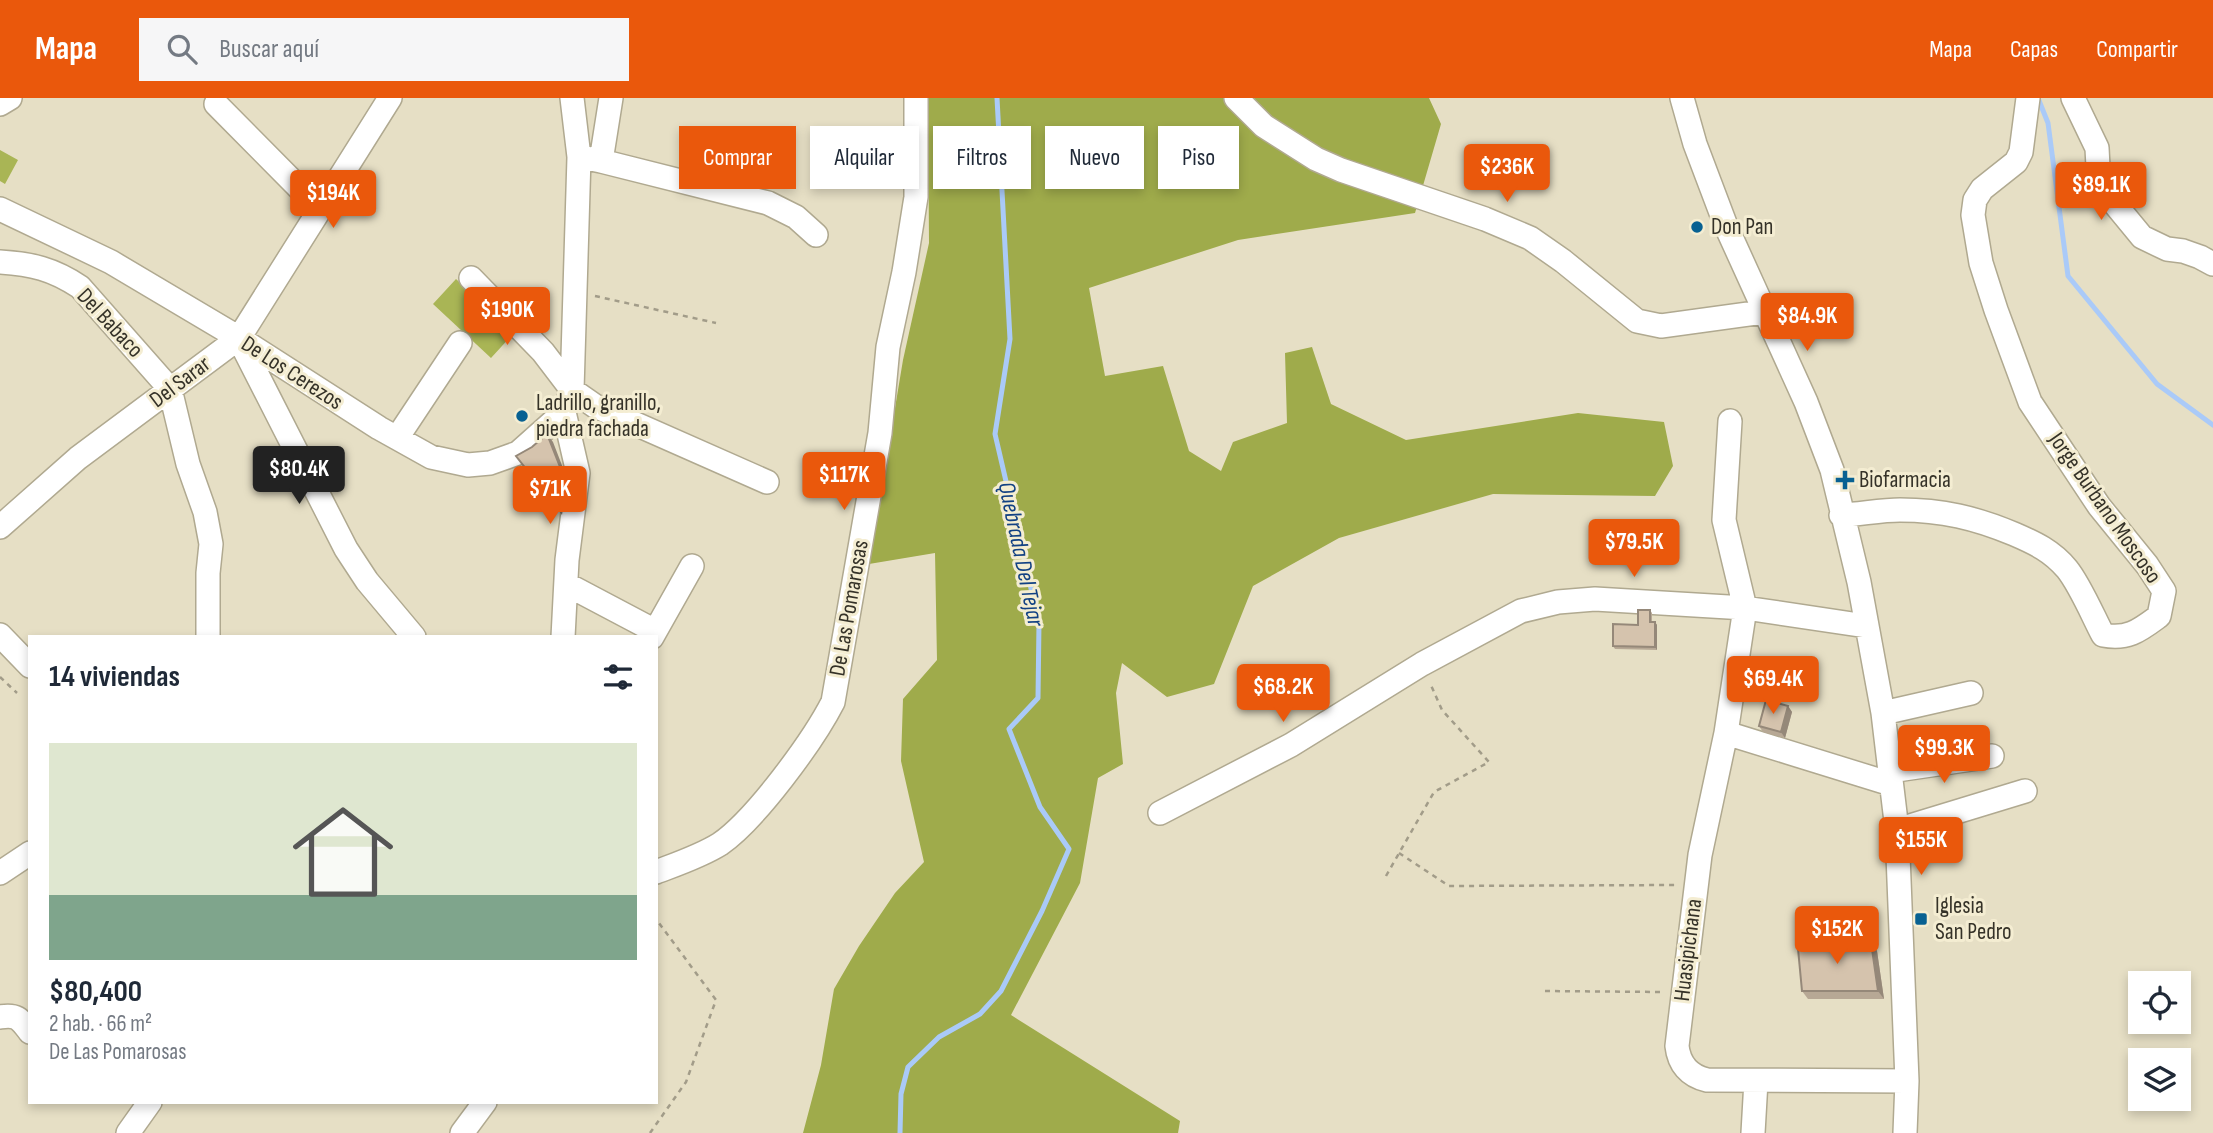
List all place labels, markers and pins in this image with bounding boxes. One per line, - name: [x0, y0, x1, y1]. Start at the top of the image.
- pin: $236K: [1458, 144, 1556, 204]
- pin: $89.1K: [2044, 162, 2158, 222]
- pin: $194K: [284, 170, 382, 230]
- place label: Don Pan: [1711, 213, 1773, 241]
- marker: Don Pan: [1689, 219, 1705, 235]
- pin: $190K: [458, 288, 556, 347]
- pin: $84.9K: [1750, 294, 1864, 353]
- place label: Ladrillo, granillo, piedra fachada: [536, 389, 661, 443]
- marker: Ladrillo, granillo, piedra fachada: [514, 408, 530, 424]
- pin: $80.4K: [242, 446, 356, 506]
- pin: $117K: [795, 452, 893, 512]
- pin: $71K: [509, 466, 591, 526]
- place label: Biofarmacia: [1859, 466, 1951, 494]
- marker: Biofarmacia: [1837, 472, 1853, 488]
- pin: $79.5K: [1577, 519, 1691, 579]
- pin: $69.4K: [1716, 656, 1830, 716]
- pin: $68.2K: [1226, 664, 1340, 724]
- pin: $99.3K: [1887, 726, 2001, 785]
- pin: $155K: [1872, 818, 1970, 877]
- place label: Iglesia San Pedro: [1935, 892, 2012, 946]
- pin: $152K: [1788, 906, 1886, 966]
- marker: Iglesia San Pedro: [1913, 911, 1929, 927]

